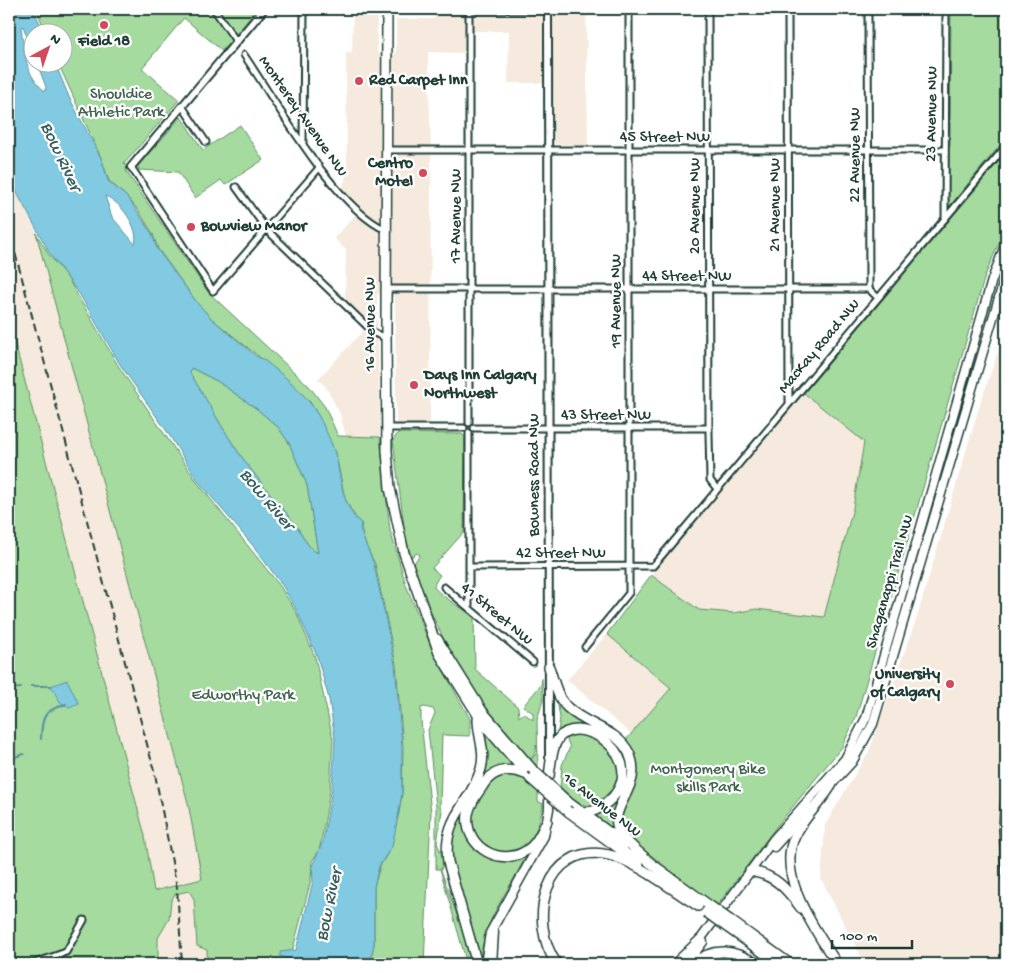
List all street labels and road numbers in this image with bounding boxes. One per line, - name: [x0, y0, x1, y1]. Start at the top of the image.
- street label: Monterey Avenue NW: [253, 53, 351, 181]
- street label: 23 Avenue NW: [923, 65, 943, 162]
- street label: 22 Avenue NW: [847, 107, 866, 203]
- street label: 45 Street NW: [620, 129, 711, 148]
- street label: 20 Avenue NW: [687, 157, 706, 254]
- street label: 21 Avenue NW: [767, 158, 786, 252]
- street label: 17 Avenue NW: [448, 168, 467, 264]
- street label: 19 Avenue NW: [608, 253, 627, 349]
- street label: 44 Street NW: [642, 268, 732, 287]
- street label: 16 Avenue NW: [362, 276, 381, 372]
- street label: MacKay Road NW: [775, 296, 865, 398]
- street label: 43 Street NW: [561, 407, 651, 426]
- street label: Bowness Road NW: [526, 413, 545, 538]
- street label: Shaganappi Trail NW: [863, 513, 919, 651]
- street label: 42 Street NW: [516, 545, 606, 564]
- street label: 41 Street NW: [456, 579, 536, 651]
- street label: 16 Avenue NW: [557, 769, 644, 843]

